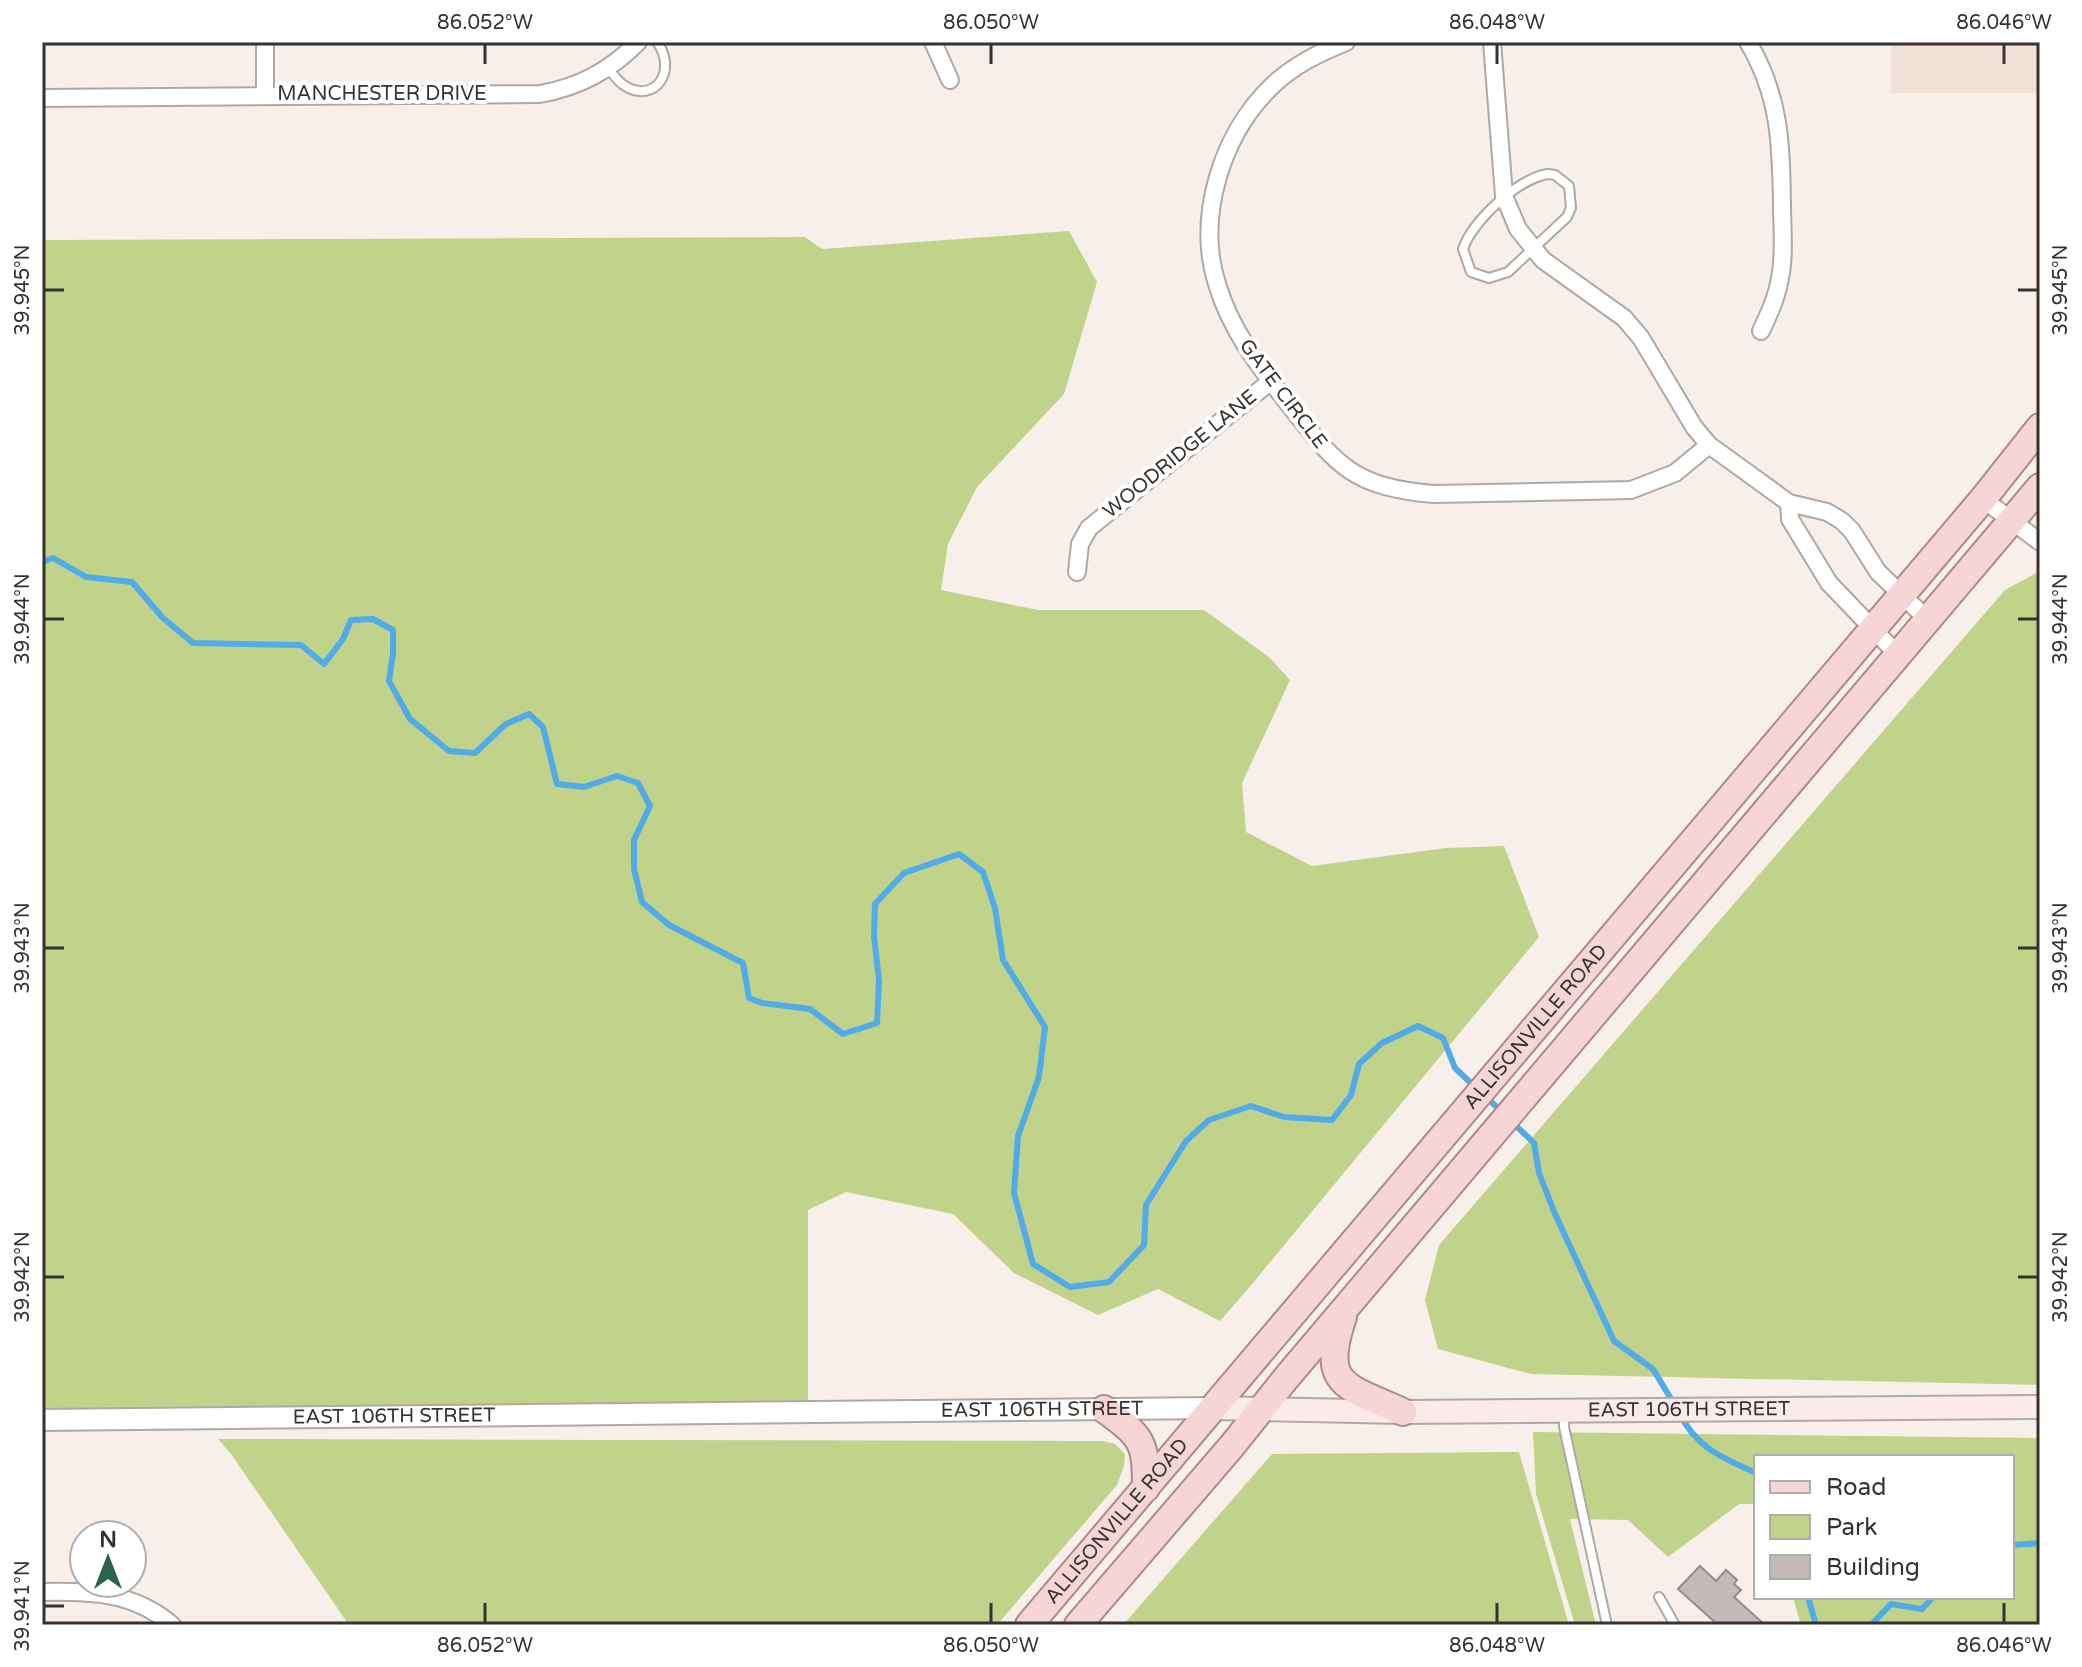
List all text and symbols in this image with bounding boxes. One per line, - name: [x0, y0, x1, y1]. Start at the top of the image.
- text: 86.052°W: [437, 11, 533, 35]
- text: 86.050°W: [943, 11, 1039, 35]
- text: 86.048°W: [1449, 11, 1545, 35]
- text: 86.046°W: [1956, 11, 2052, 35]
- street label: MANCHESTER DRIVE: [277, 82, 487, 106]
- text: 39.945°N: [11, 244, 35, 336]
- text: 39.945°N: [2049, 244, 2073, 336]
- street label: GATE CIRCLE: [1234, 334, 1332, 454]
- street label: WOODRIDGE LANE: [1098, 385, 1262, 523]
- text: 39.944°N: [11, 573, 35, 665]
- text: 39.944°N: [2049, 573, 2073, 665]
- text: 39.943°N: [11, 902, 35, 994]
- text: 39.943°N: [2049, 902, 2073, 994]
- street label: ALLISONVILLE ROAD: [1459, 939, 1613, 1114]
- text: 39.942°N: [11, 1231, 35, 1323]
- text: 39.942°N: [2049, 1231, 2073, 1323]
- street label: EAST 106TH STREET: [941, 1397, 1143, 1423]
- street label: EAST 106TH STREET: [1588, 1397, 1790, 1423]
- street label: EAST 106TH STREET: [293, 1403, 495, 1429]
- street label: ALLISONVILLE ROAD: [1040, 1434, 1194, 1609]
- legend: [1754, 1455, 2014, 1599]
- text: Road: [1826, 1473, 1886, 1502]
- text: Park: [1826, 1513, 1877, 1542]
- north arrow: [68, 1519, 148, 1599]
- text: N: [99, 1527, 117, 1553]
- text: Building: [1826, 1553, 1920, 1582]
- text: 39.941°N: [11, 1560, 35, 1652]
- text: 86.052°W: [437, 1634, 533, 1658]
- text: 86.050°W: [943, 1634, 1039, 1658]
- text: 86.048°W: [1449, 1634, 1545, 1658]
- text: 86.046°W: [1956, 1634, 2052, 1658]

